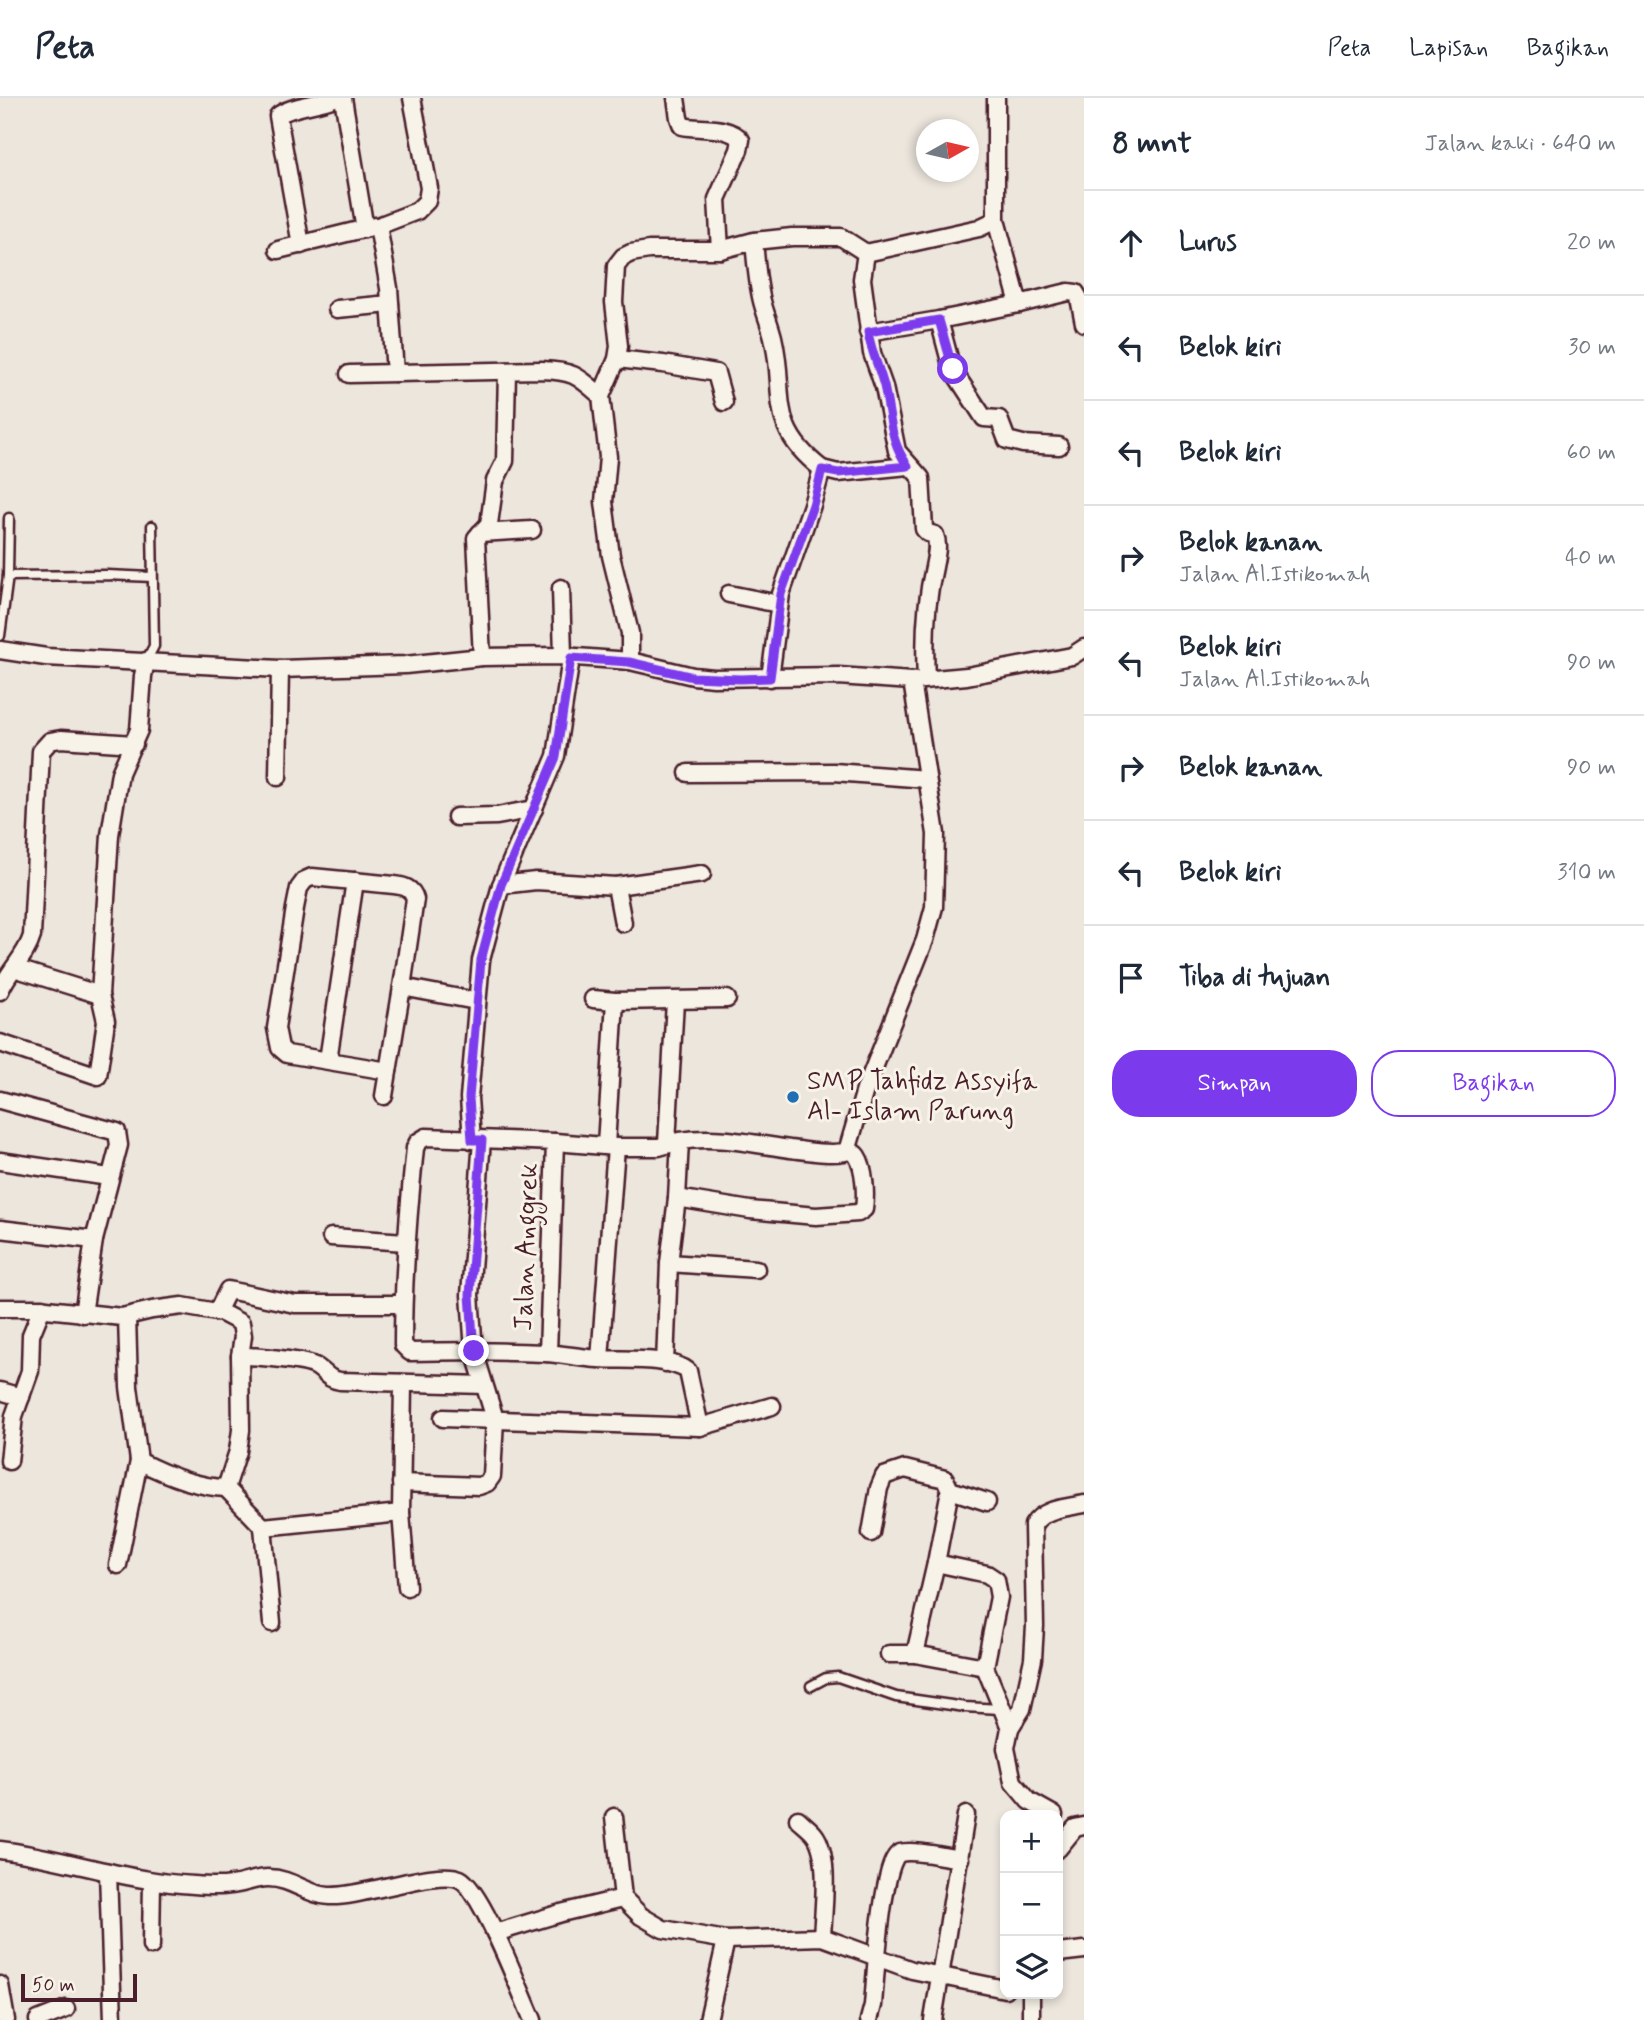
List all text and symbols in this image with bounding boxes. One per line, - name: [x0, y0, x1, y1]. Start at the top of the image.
- text: Peta: [35, 26, 95, 70]
- text: Peta: [1328, 33, 1371, 64]
- text: Lapisan: [1409, 33, 1488, 64]
- text: Bagikan: [1526, 33, 1609, 64]
- north arrow: [916, 119, 979, 182]
- text: 8 mnt: [1112, 124, 1192, 163]
- text: Jalan kaki · 640 m: [1425, 129, 1616, 159]
- icon: ahead: [1112, 224, 1150, 262]
- text: Lurus: [1179, 226, 1237, 260]
- text: 20 m: [1567, 228, 1616, 258]
- icon: left: [1112, 329, 1150, 367]
- text: Belok kiri: [1179, 331, 1281, 365]
- text: 30 m: [1568, 333, 1616, 363]
- route start: [937, 353, 968, 384]
- icon: left: [1112, 434, 1150, 472]
- text: Belok kiri: [1179, 436, 1281, 470]
- text: 60 m: [1567, 438, 1616, 468]
- text: Belok kanan: [1179, 526, 1322, 560]
- icon: right: [1112, 539, 1150, 577]
- text: 40 m: [1565, 543, 1616, 573]
- text: Jalan Al.Istikomah: [1179, 560, 1370, 590]
- text: Belok kiri: [1179, 631, 1281, 665]
- icon: left: [1112, 644, 1150, 682]
- text: 90 m: [1567, 648, 1616, 678]
- text: Jalan Al.Istikomah: [1179, 665, 1370, 695]
- icon: right: [1112, 749, 1150, 787]
- text: Belok kanan: [1179, 751, 1322, 785]
- text: 90 m: [1567, 753, 1616, 783]
- icon: left: [1112, 854, 1150, 892]
- text: Belok kiri: [1179, 856, 1281, 890]
- text: 310 m: [1557, 858, 1616, 888]
- icon: arrive: [1112, 959, 1150, 997]
- text: Tiba di tujuan: [1179, 961, 1330, 995]
- button: Simpan: [1112, 1050, 1357, 1117]
- button: Bagikan: [1371, 1050, 1616, 1117]
- place label: SMP Tahfidz Assyifa Al- Islam Parung: [807, 1065, 1038, 1129]
- marker: SMP Tahfidz Assyifa Al- Islam Parung: [785, 1089, 801, 1105]
- street label: Jalan Anggrek: [507, 1162, 550, 1331]
- route end: [458, 1335, 489, 1366]
- map controls: [1000, 1810, 1063, 1999]
- button: +: [1000, 1810, 1063, 1873]
- button: −: [1000, 1873, 1063, 1936]
- button: layers: [1000, 1936, 1063, 1999]
- scale bar: [21, 1971, 136, 2003]
- text: 50 m: [32, 1973, 75, 1998]

